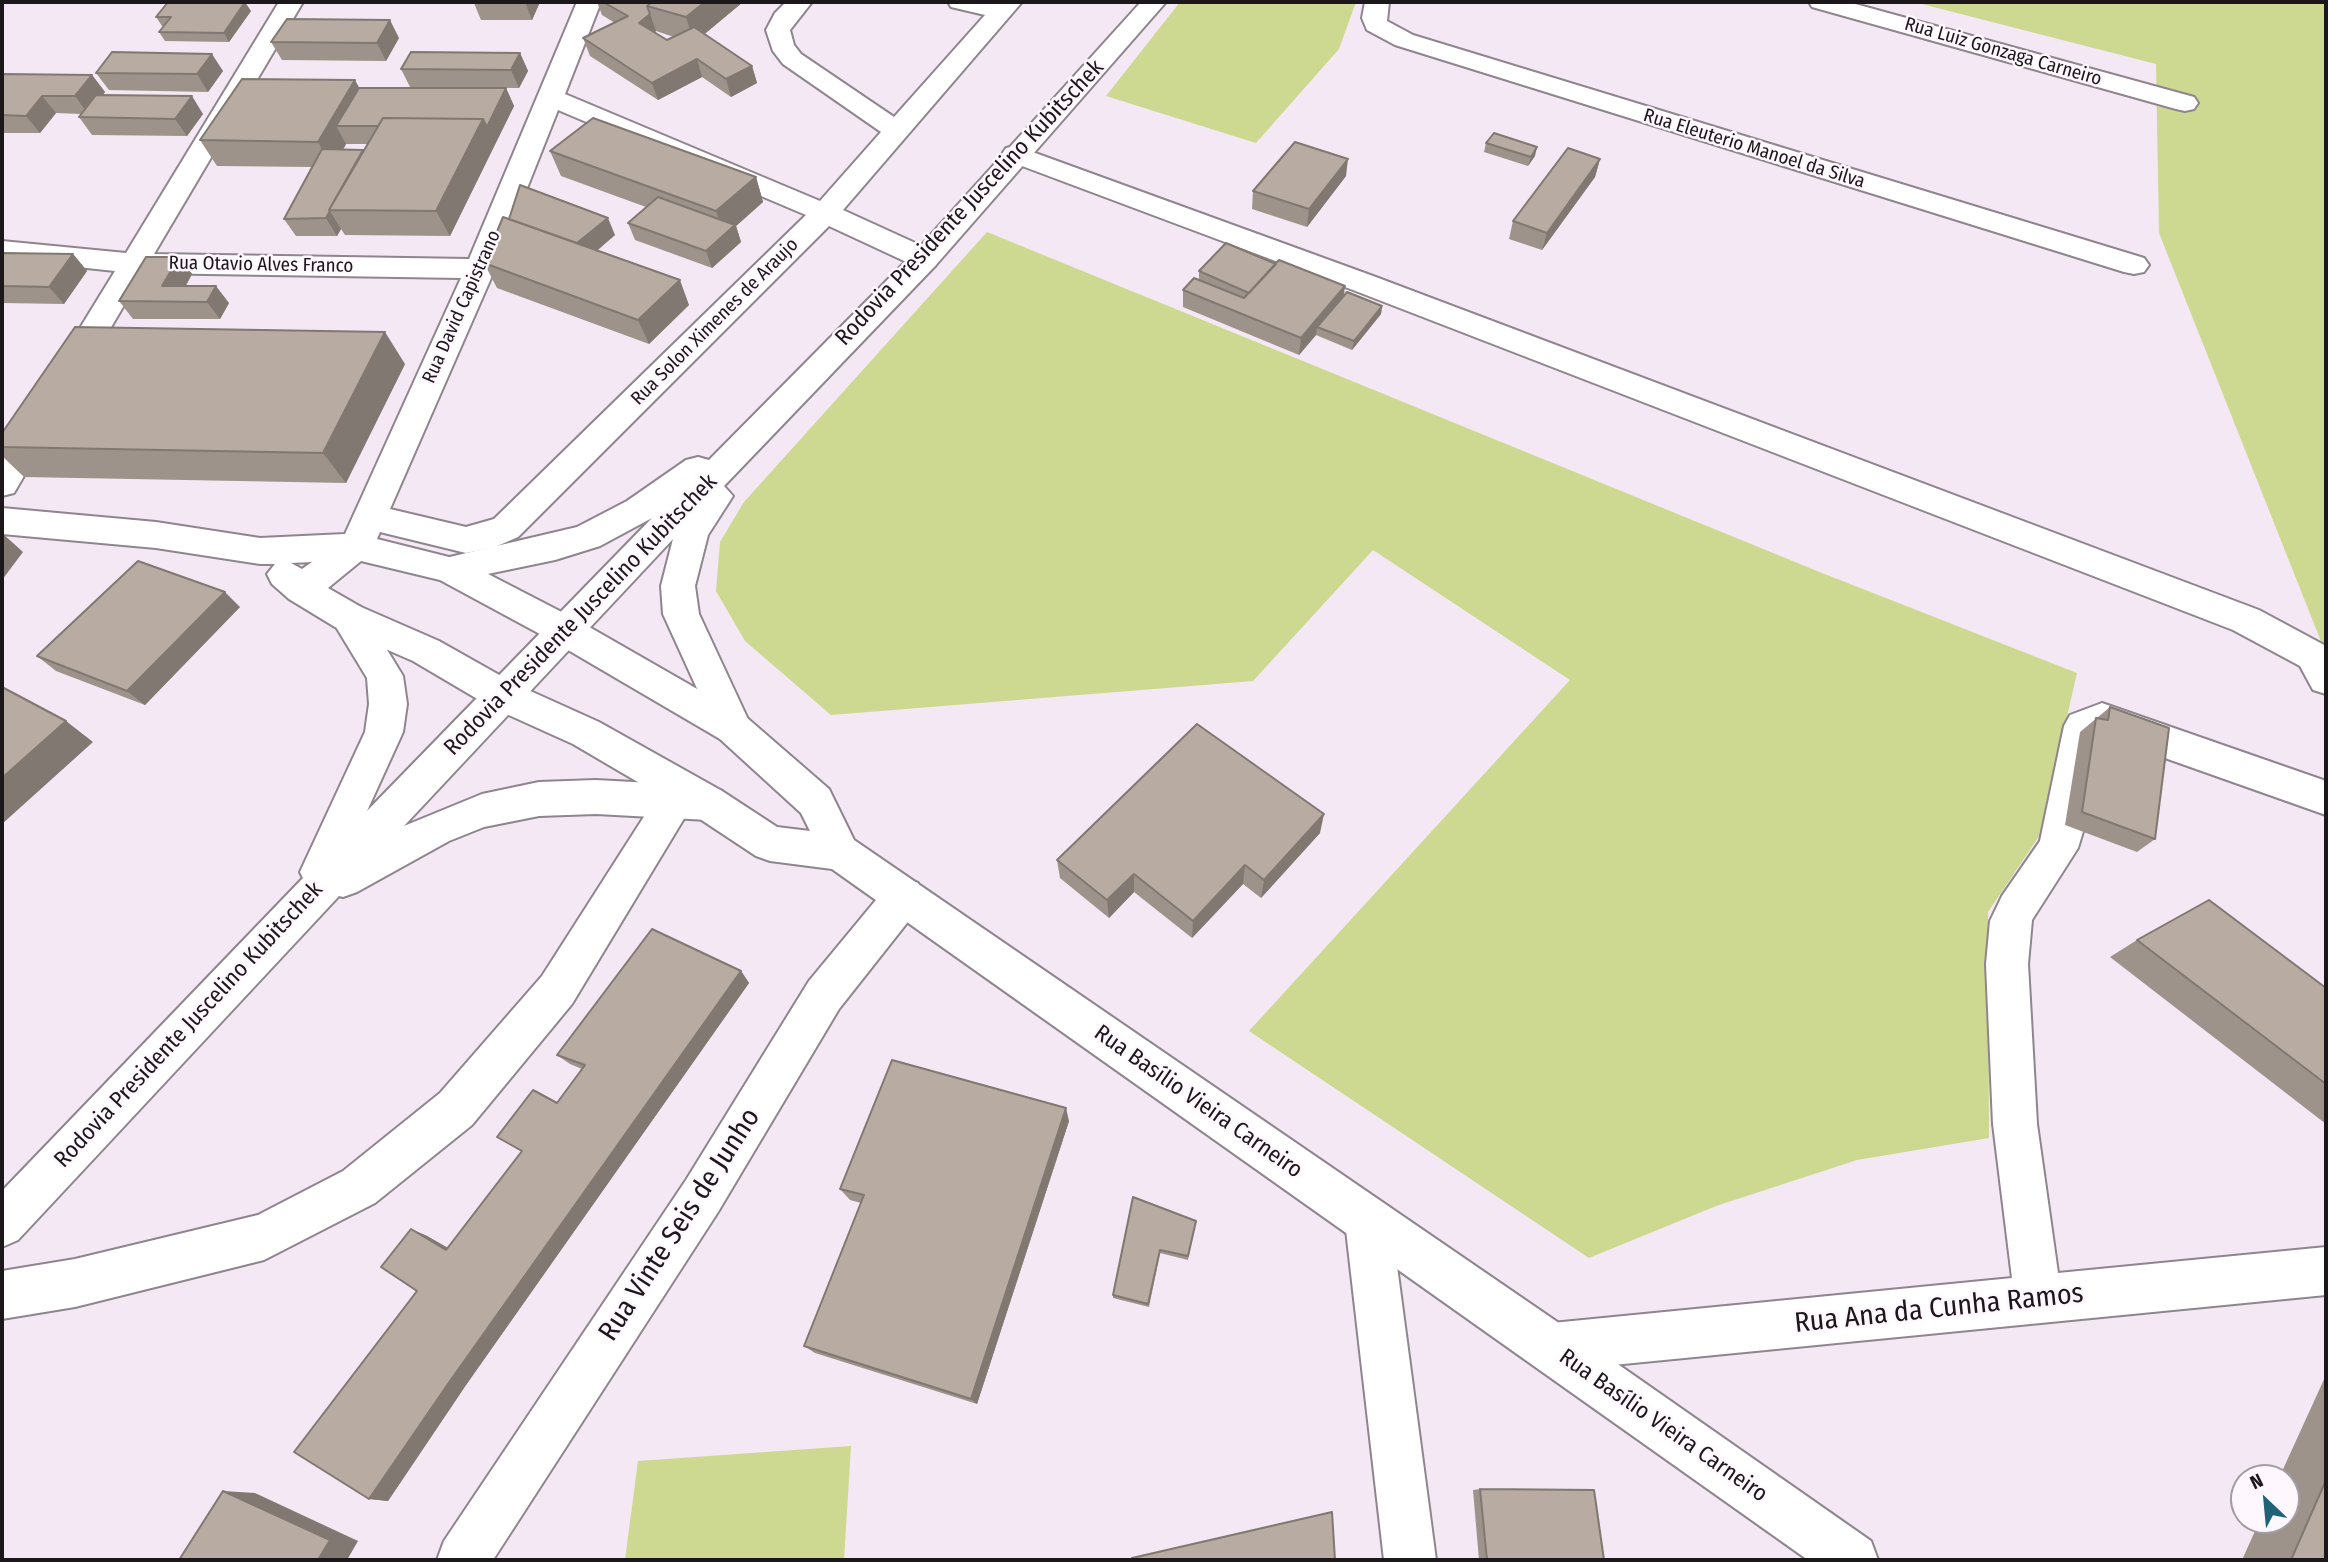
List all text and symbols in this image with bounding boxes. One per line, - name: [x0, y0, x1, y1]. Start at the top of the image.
- street label: Rua Luiz Gonzaga Carneiro: [1902, 13, 2104, 91]
- street label: Rodovia Presidente Juscelino Kubitschek: [830, 54, 1110, 352]
- street label: Rua Eleuterio Manoel da Silva: [1640, 104, 1868, 194]
- street label: Rua David Capistrano: [418, 227, 506, 387]
- street label: Rua Solon Ximenes de Araujo: [627, 234, 803, 410]
- street label: Rua Otavio Alves Franco: [168, 252, 354, 278]
- street label: Rodovia Presidente Juscelino Kubitschek: [439, 468, 723, 762]
- street label: Rodovia Presidente Juscelino Kubitschek: [49, 876, 329, 1174]
- street label: Rua Basílio Vieira Carneiro: [1088, 1019, 1308, 1185]
- street label: Rua Vinte Seis de Junho: [592, 1102, 768, 1348]
- street label: Rua Ana da Cunha Ramos: [1793, 1277, 2085, 1341]
- street label: Rua Basílio Vieira Carneiro: [1553, 1343, 1773, 1509]
- north arrow: [2230, 1464, 2300, 1534]
- text: N: [2246, 1469, 2267, 1494]

